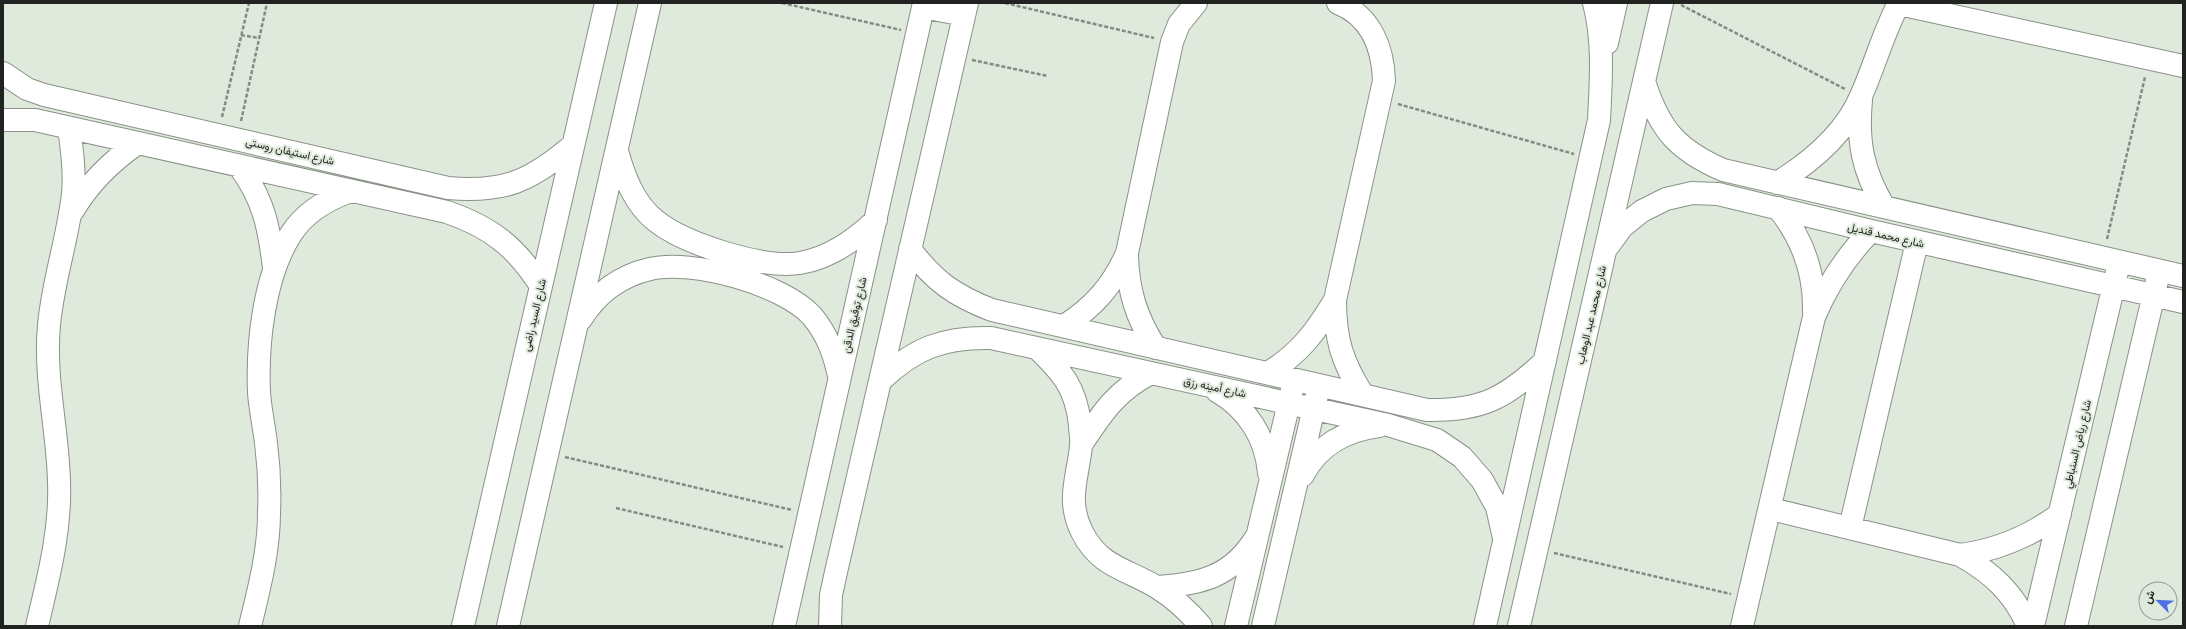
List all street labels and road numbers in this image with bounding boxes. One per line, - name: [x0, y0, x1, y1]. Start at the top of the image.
- street label: شارع استيفان روستى: [244, 134, 336, 169]
- street label: شارع محمد قنديل: [1846, 219, 1926, 252]
- street label: شارع محمد عبد الوهاب: [1573, 264, 1610, 366]
- street label: شارع توفيق الدقن: [838, 275, 871, 355]
- street label: شارع السيد راضى: [519, 277, 550, 353]
- street label: شارع أمينه رزق: [1182, 374, 1248, 402]
- street label: شارع رياض السنباطي: [2060, 398, 2097, 490]

